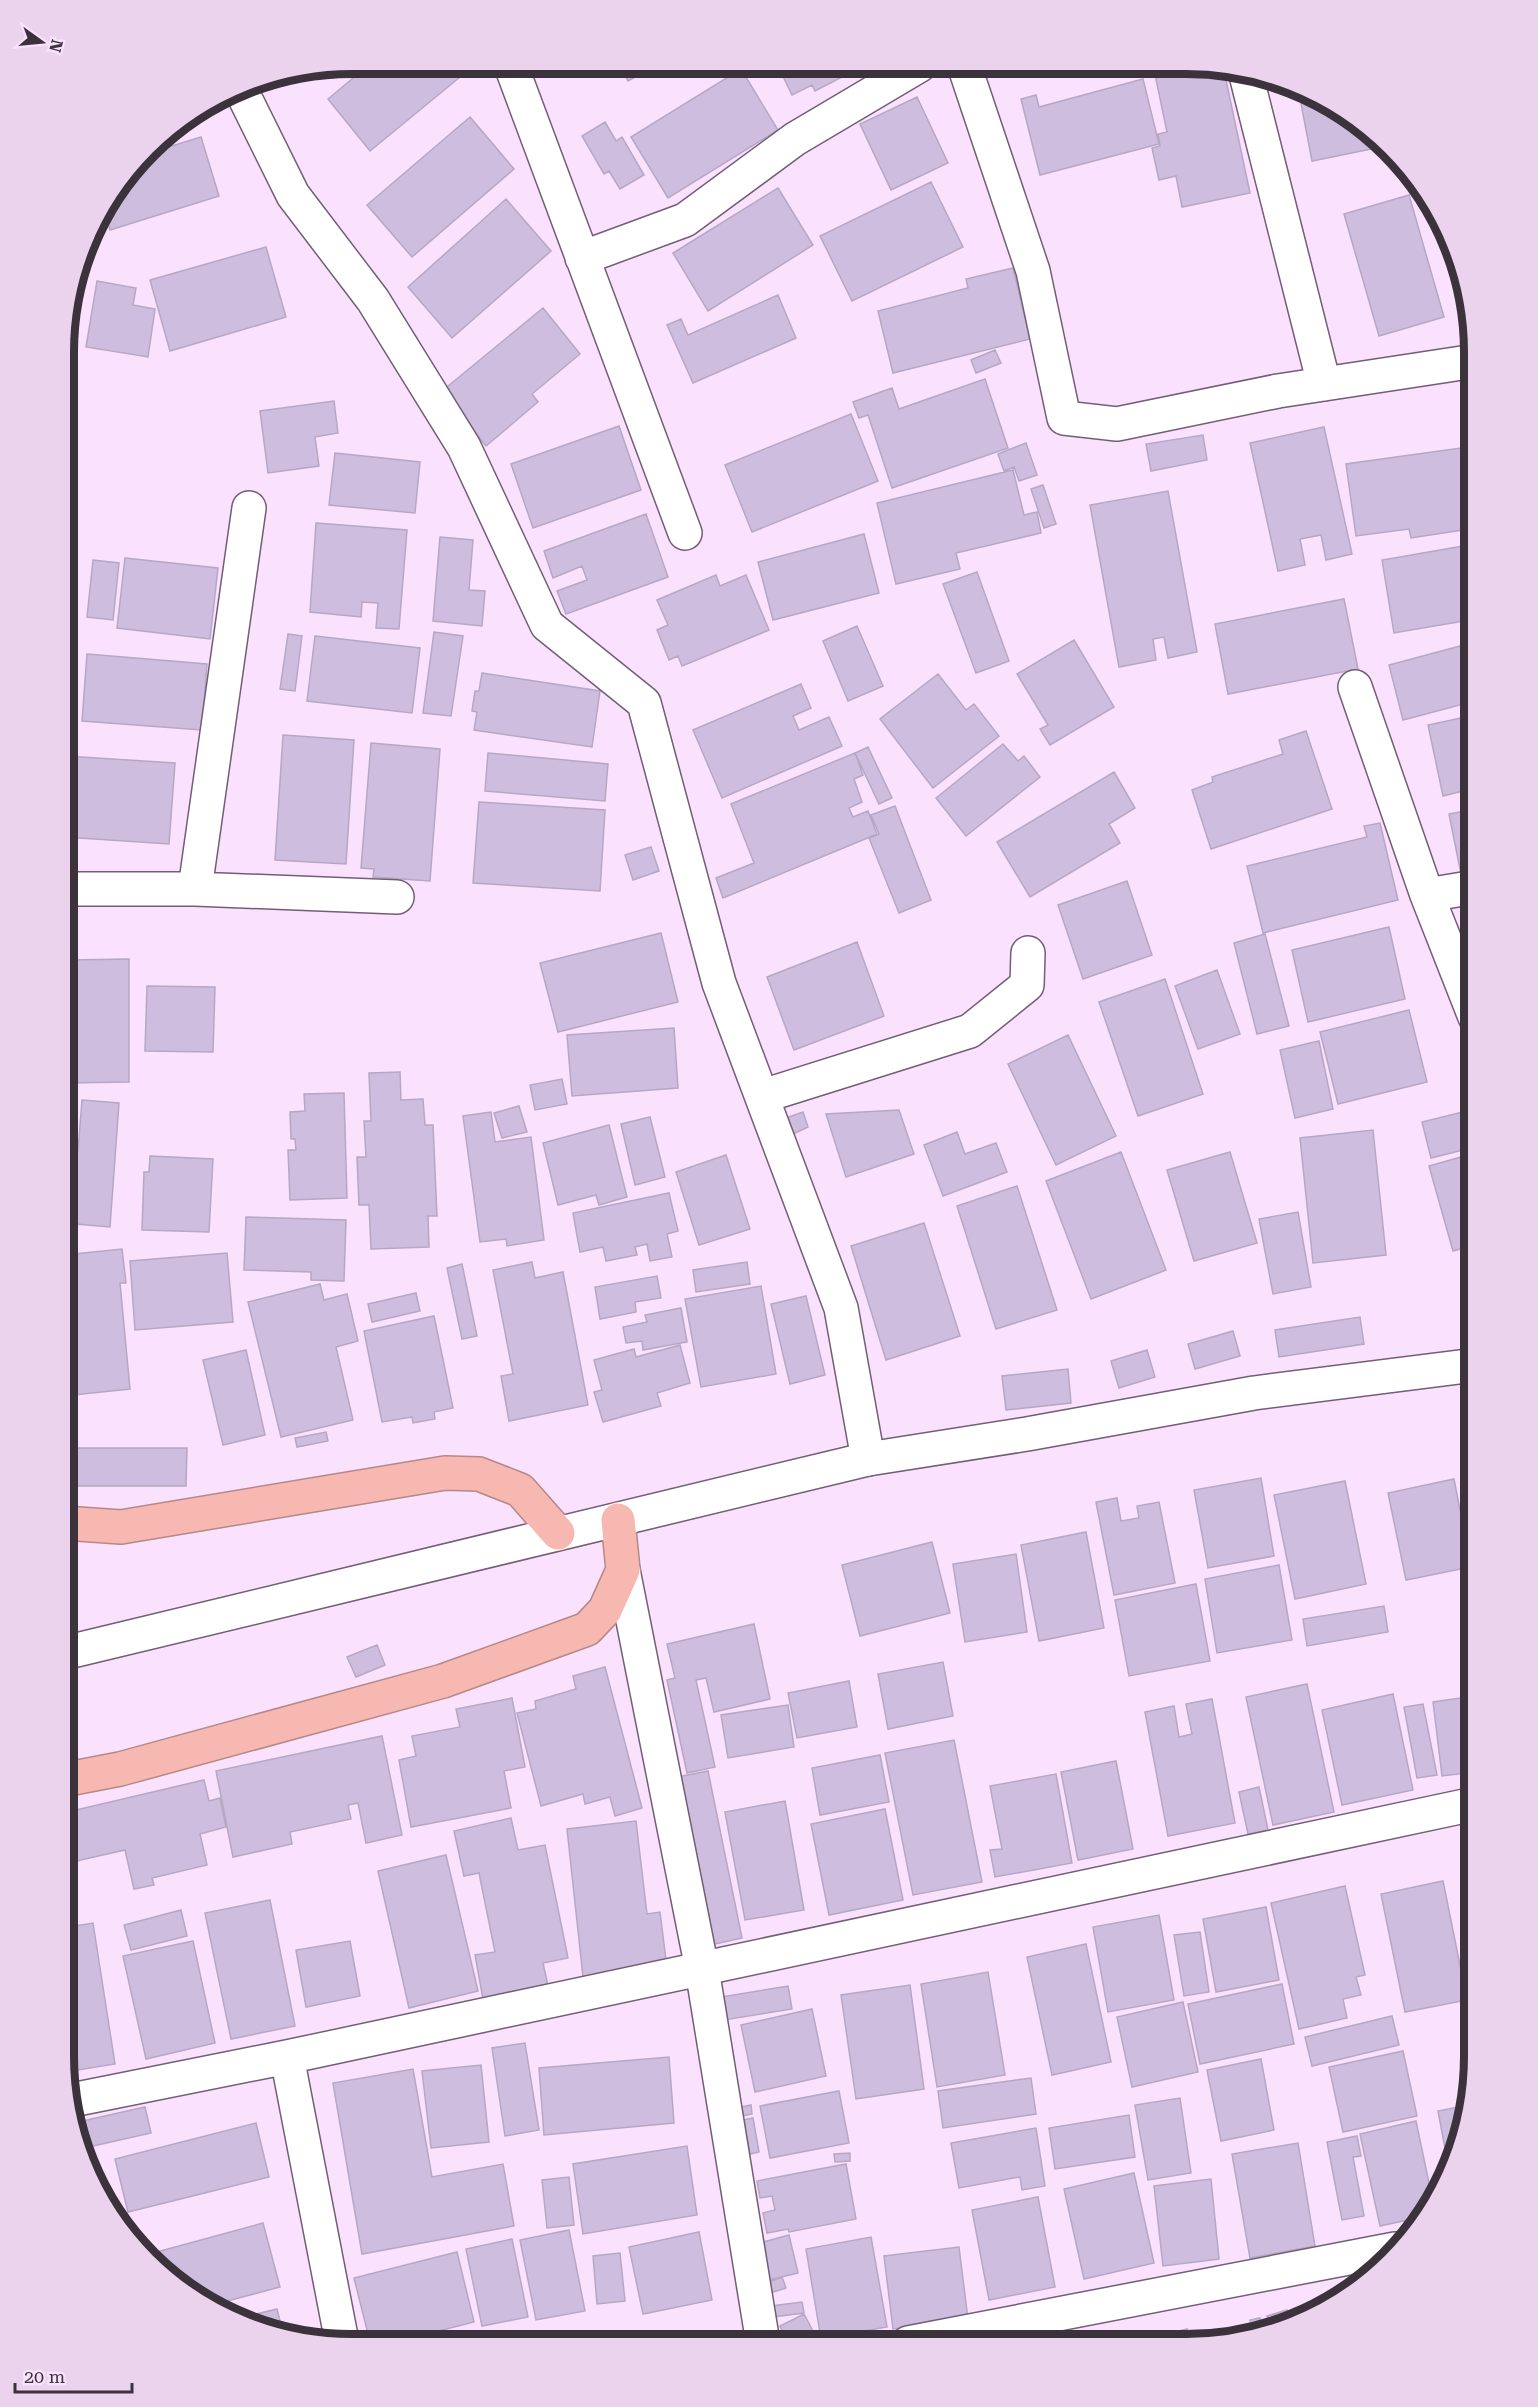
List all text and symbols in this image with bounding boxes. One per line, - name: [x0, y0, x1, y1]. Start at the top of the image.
- north arrow: [12, 12, 72, 72]
- text: N: [45, 37, 67, 54]
- scale bar: [15, 2356, 132, 2394]
- text: 20 m: [24, 2366, 65, 2387]

